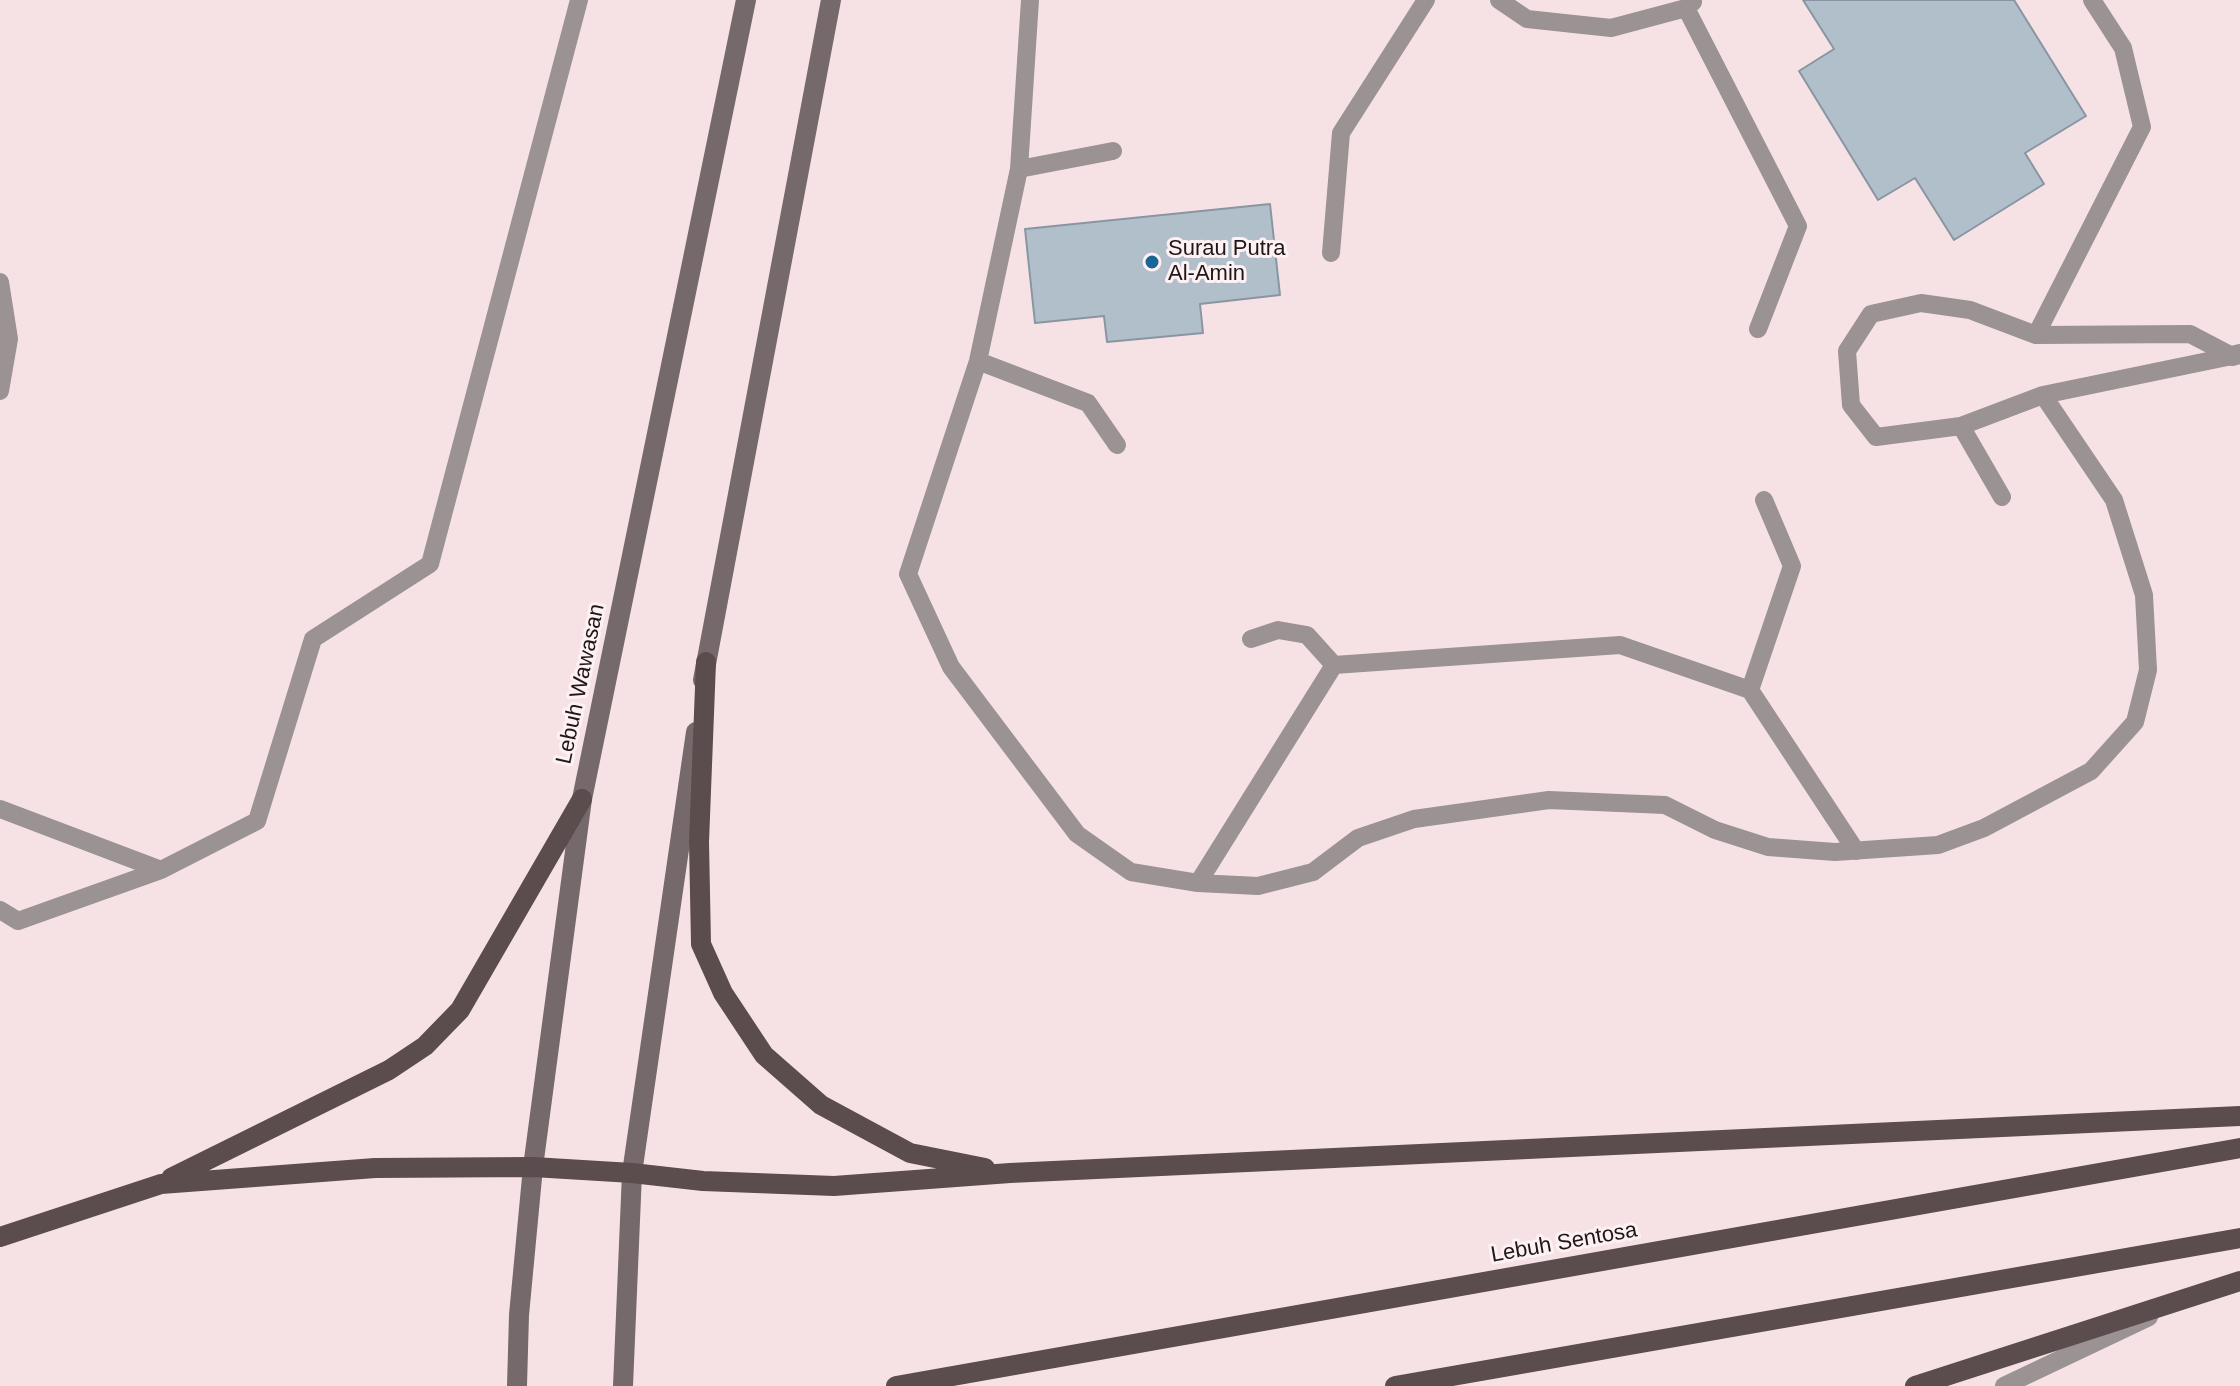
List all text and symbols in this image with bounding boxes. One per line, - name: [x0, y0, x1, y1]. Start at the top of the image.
- place label: Surau Putra Al-Amin: [1168, 236, 1285, 288]
- marker: Surau Putra Al-Amin: [1143, 253, 1161, 271]
- street label: Lebuh Wawasan: [551, 602, 611, 766]
- street label: Lebuh Sentosa: [1489, 1217, 1639, 1269]

